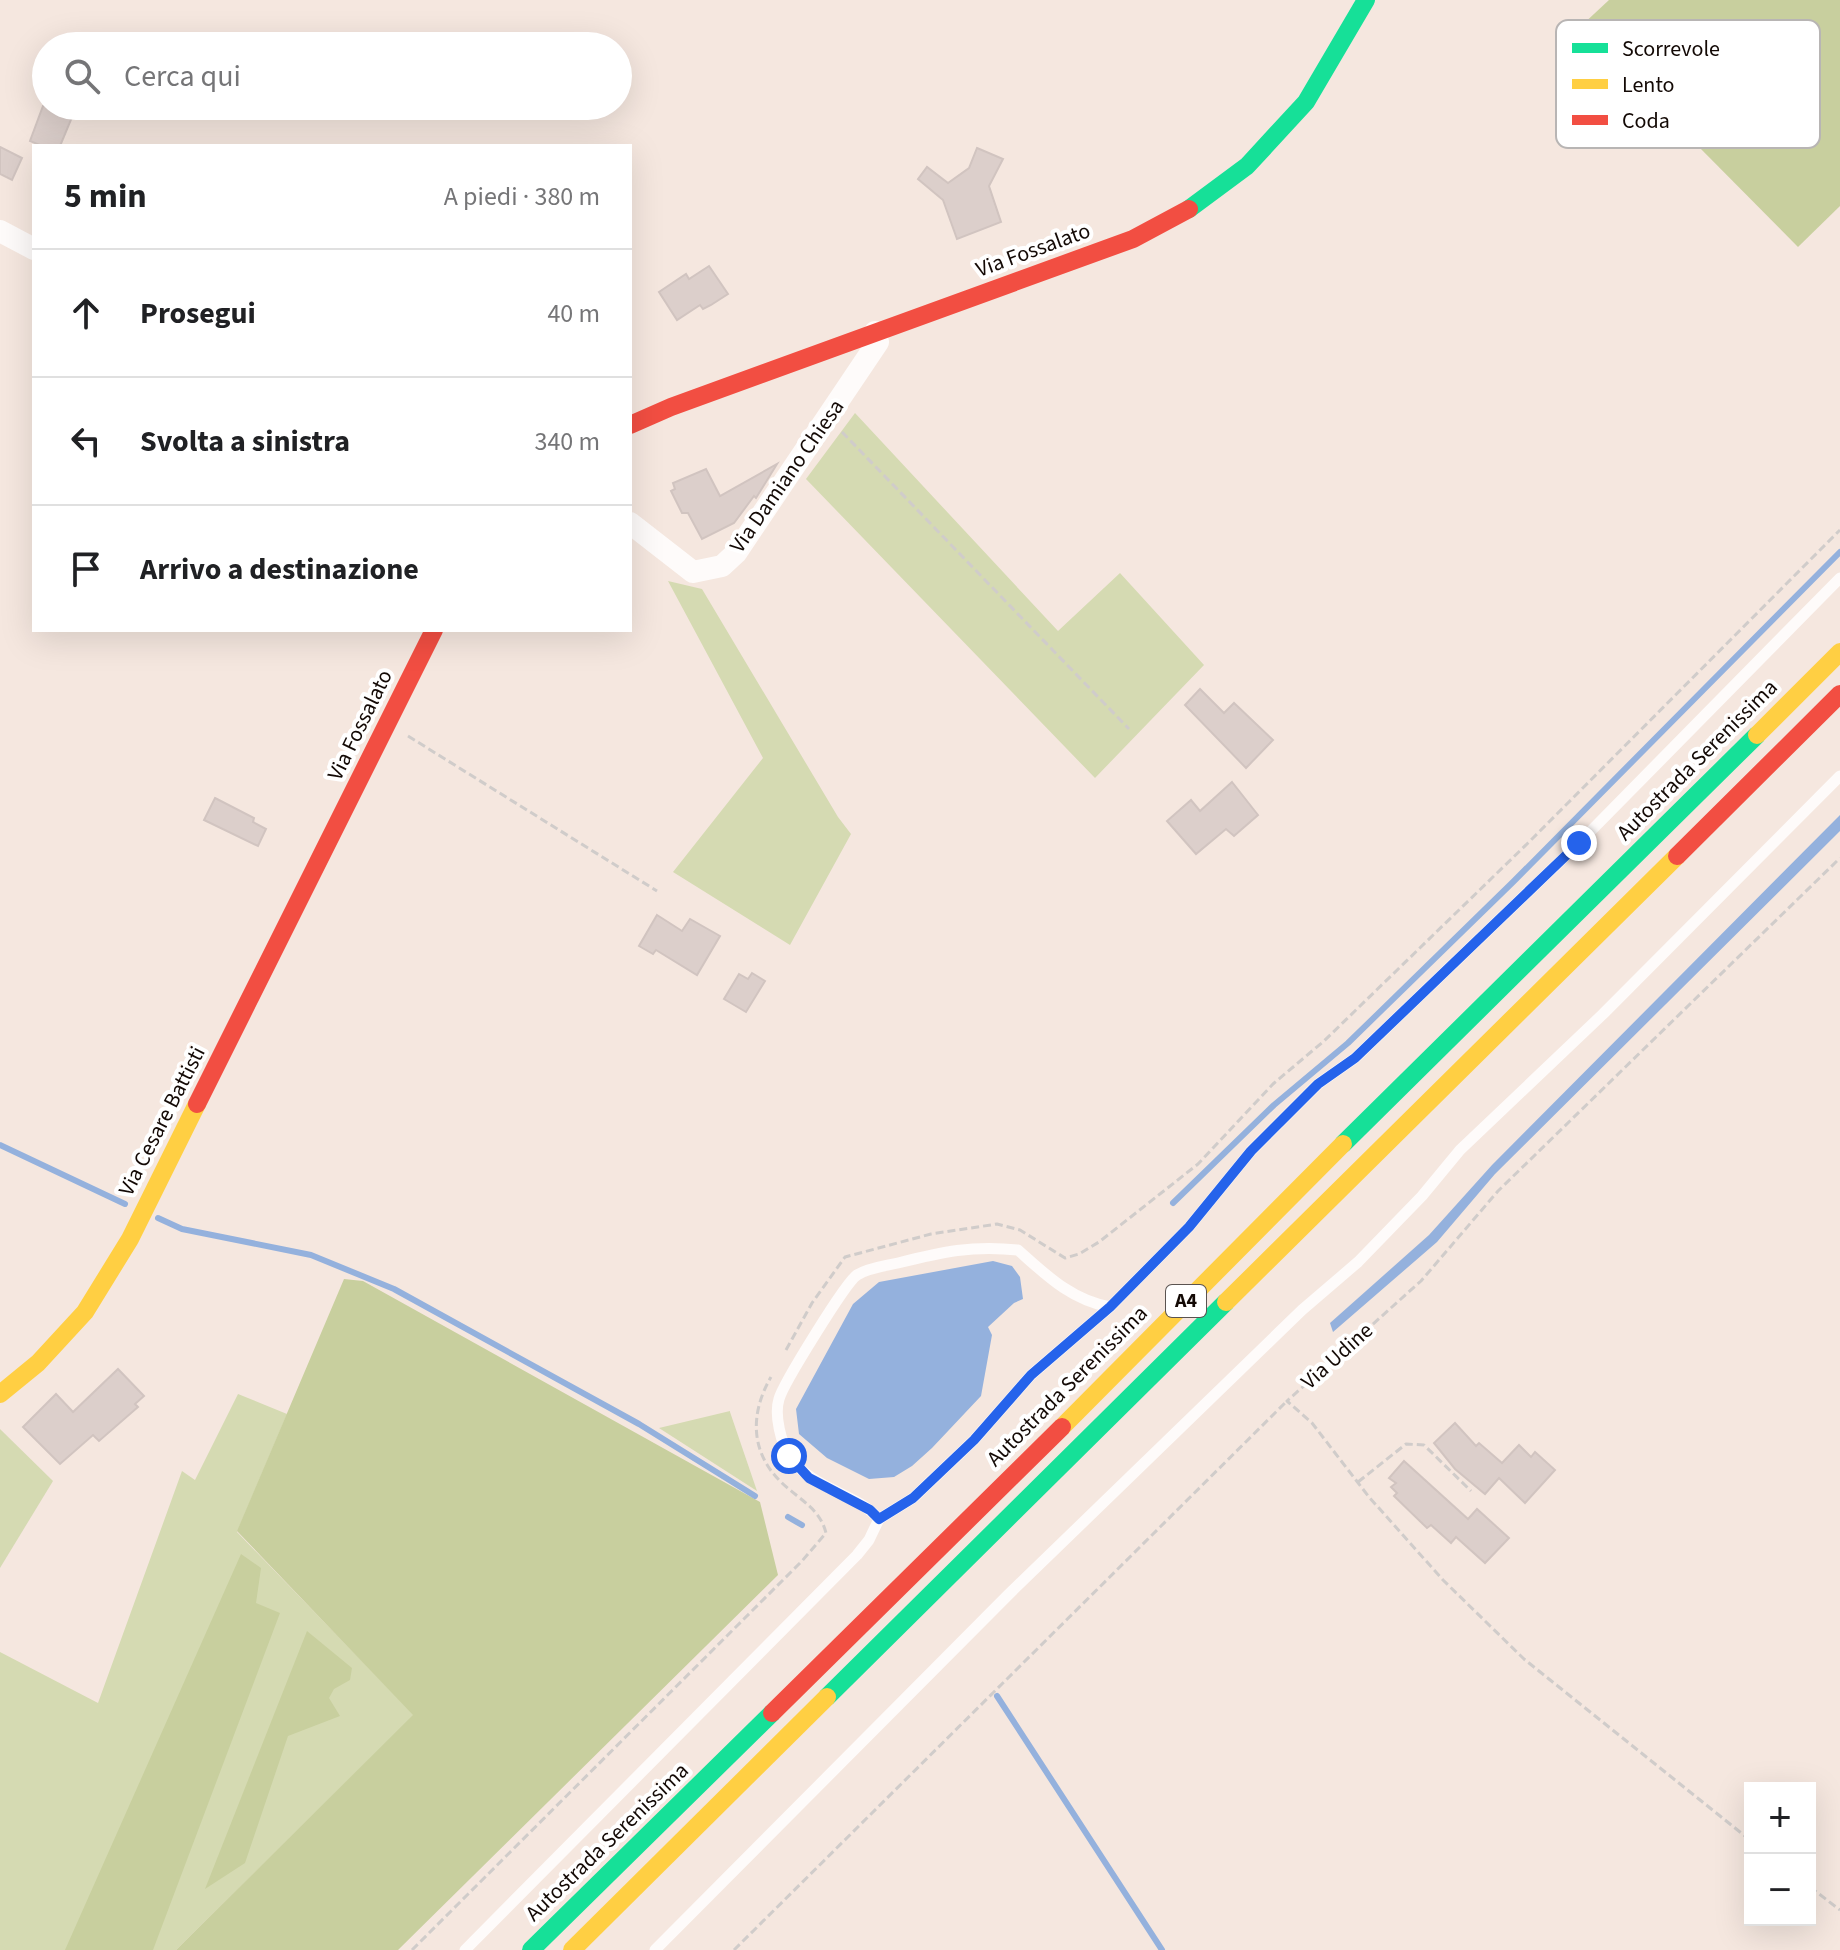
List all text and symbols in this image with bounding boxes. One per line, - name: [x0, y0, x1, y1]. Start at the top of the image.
- legend: [1556, 20, 1820, 148]
- search box: [32, 32, 632, 120]
- text: Scorrevole: [1622, 33, 1720, 65]
- icon: search: [60, 54, 104, 98]
- text: Cerca qui: [124, 55, 241, 98]
- text: Lento: [1622, 69, 1674, 101]
- text: Coda: [1622, 105, 1670, 137]
- text: 5 min: [64, 172, 147, 221]
- text: A piedi · 380 m: [444, 178, 600, 215]
- street label: Via Fossalato: [971, 215, 1095, 285]
- icon: ahead: [64, 291, 108, 335]
- text: Prosegui: [140, 292, 256, 335]
- text: 40 m: [547, 295, 600, 332]
- street label: Via Damiano Chiesa: [722, 393, 852, 559]
- icon: left: [64, 419, 108, 463]
- text: Svolta a sinistra: [140, 420, 350, 463]
- text: 340 m: [534, 423, 600, 460]
- icon: arrive: [64, 547, 108, 591]
- text: Arrivo a destinazione: [140, 548, 419, 591]
- street label: Via Fossalato: [319, 664, 401, 786]
- street label: Autostrada Serenissima: [1609, 672, 1785, 848]
- route end: [1561, 825, 1597, 861]
- street label: Via Cesare Battisti: [111, 1041, 213, 1201]
- road number: A4: [1166, 1285, 1206, 1317]
- street label: Autostrada Serenissima: [979, 1298, 1155, 1474]
- street label: Via Udine: [1294, 1315, 1380, 1397]
- route start: [771, 1438, 807, 1474]
- street label: Autostrada Serenissima: [518, 1755, 696, 1929]
- map controls: [1744, 1782, 1816, 1926]
- button: +: [1744, 1782, 1816, 1854]
- button: −: [1744, 1854, 1816, 1926]

